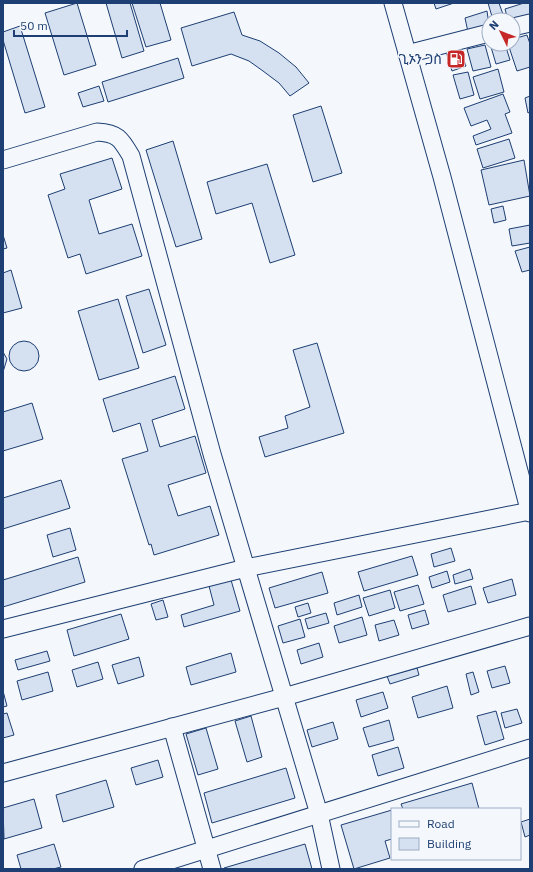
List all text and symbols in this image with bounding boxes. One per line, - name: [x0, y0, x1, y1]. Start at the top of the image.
- scale bar: [14, 12, 127, 38]
- north arrow: [481, 12, 521, 52]
- text: N: [486, 17, 502, 33]
- text: 50 m: [20, 18, 48, 33]
- fuel station icon: ጊኦን ጋስ: [445, 48, 467, 70]
- place label: ጊኦን ጋስ: [399, 50, 442, 68]
- legend: [391, 808, 521, 860]
- text: Road: [427, 816, 455, 831]
- text: Building: [427, 836, 472, 851]

